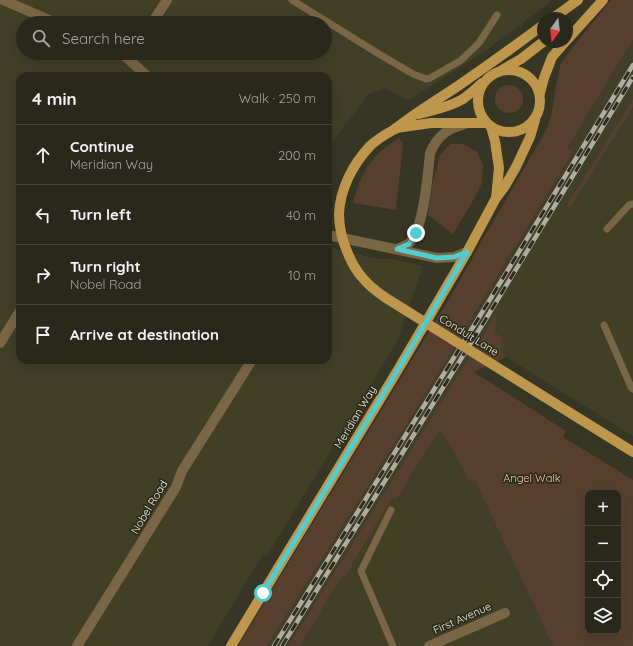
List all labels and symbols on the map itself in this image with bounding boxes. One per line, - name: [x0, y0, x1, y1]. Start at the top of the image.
- north arrow: [537, 12, 573, 48]
- route end: [407, 224, 425, 242]
- street label: Conduit Lane: [437, 311, 501, 359]
- street label: Meridian Way: [331, 383, 379, 451]
- park label: Angel Walk: [503, 471, 561, 485]
- street label: Nobel Road: [127, 478, 171, 536]
- route start: [254, 584, 272, 602]
- street label: First Avenue: [431, 599, 493, 637]

